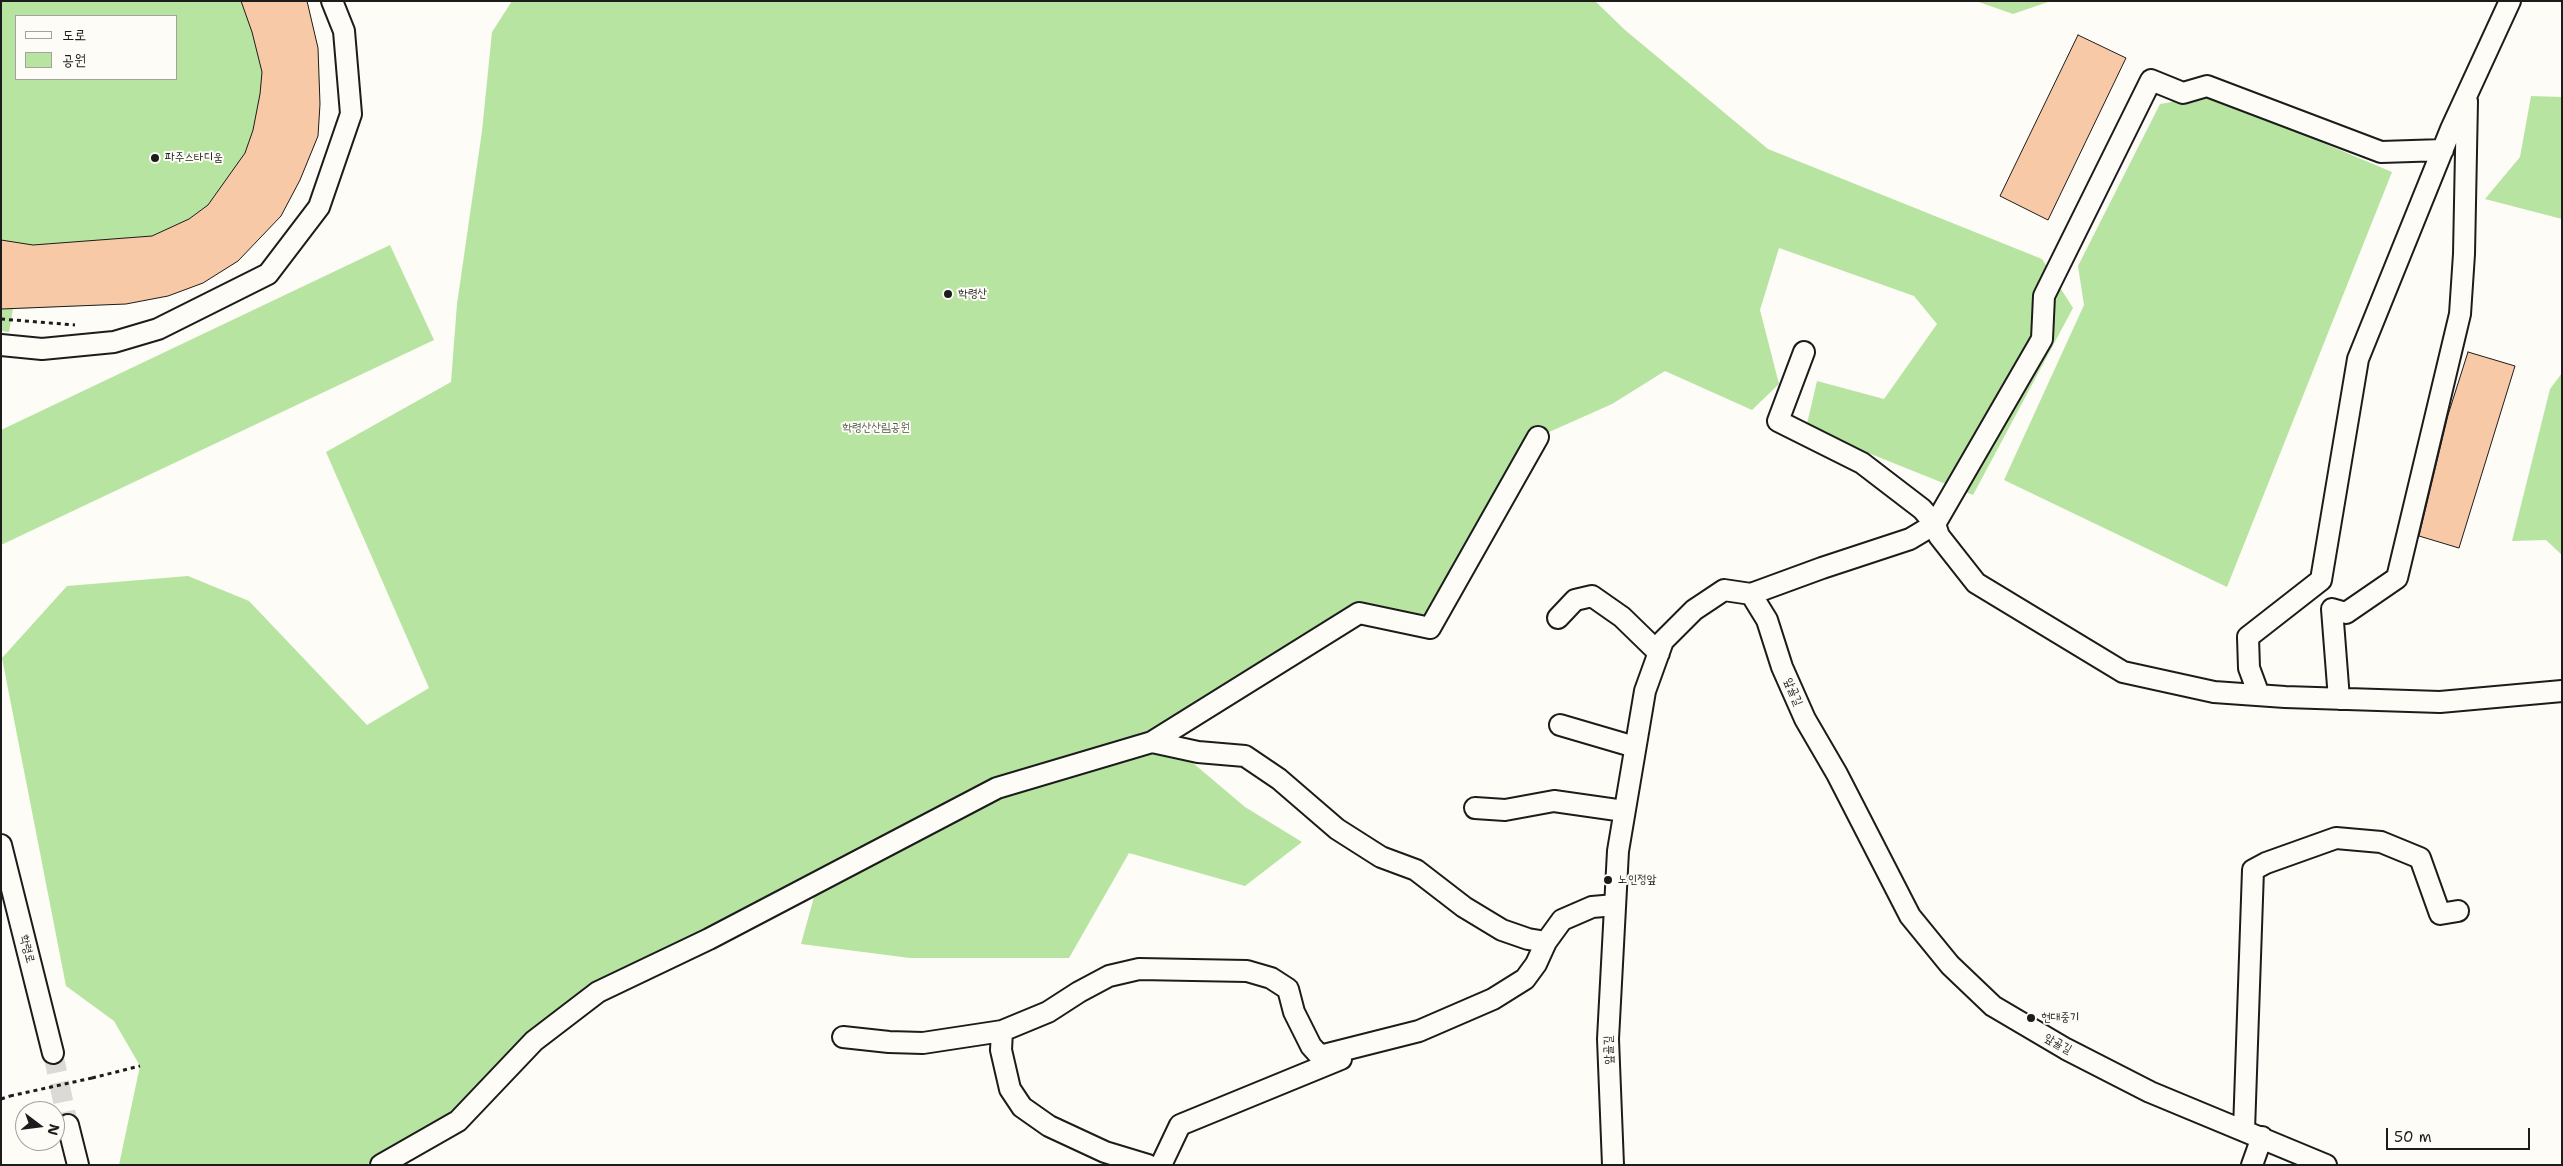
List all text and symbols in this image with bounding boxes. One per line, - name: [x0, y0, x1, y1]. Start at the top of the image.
- legend: [15, 15, 178, 80]
- text: 도로: [62, 25, 86, 45]
- text: 공원: [62, 50, 86, 70]
- place label: 파주스타디움: [165, 151, 223, 165]
- marker: 파주스타디움: [149, 152, 161, 164]
- place label: 학령산: [958, 287, 987, 301]
- marker: 학령산: [942, 288, 954, 300]
- park label: 학령산산림공원: [842, 421, 910, 435]
- street label: 앞골길: [1781, 676, 1805, 708]
- place label: 노인정앞: [1618, 873, 1657, 887]
- marker: 노인정앞: [1602, 874, 1614, 886]
- street label: 학령로: [17, 933, 37, 965]
- place label: 현대중기: [2041, 1011, 2080, 1025]
- marker: 현대중기: [2025, 1012, 2037, 1024]
- street label: 앞골길: [2042, 1031, 2074, 1057]
- street label: 앞골길: [1602, 1035, 1616, 1065]
- north arrow: [15, 1101, 65, 1151]
- scale bar: [2388, 1118, 2532, 1150]
- text: N: [43, 1122, 64, 1137]
- text: 50 m: [2394, 1127, 2432, 1147]

